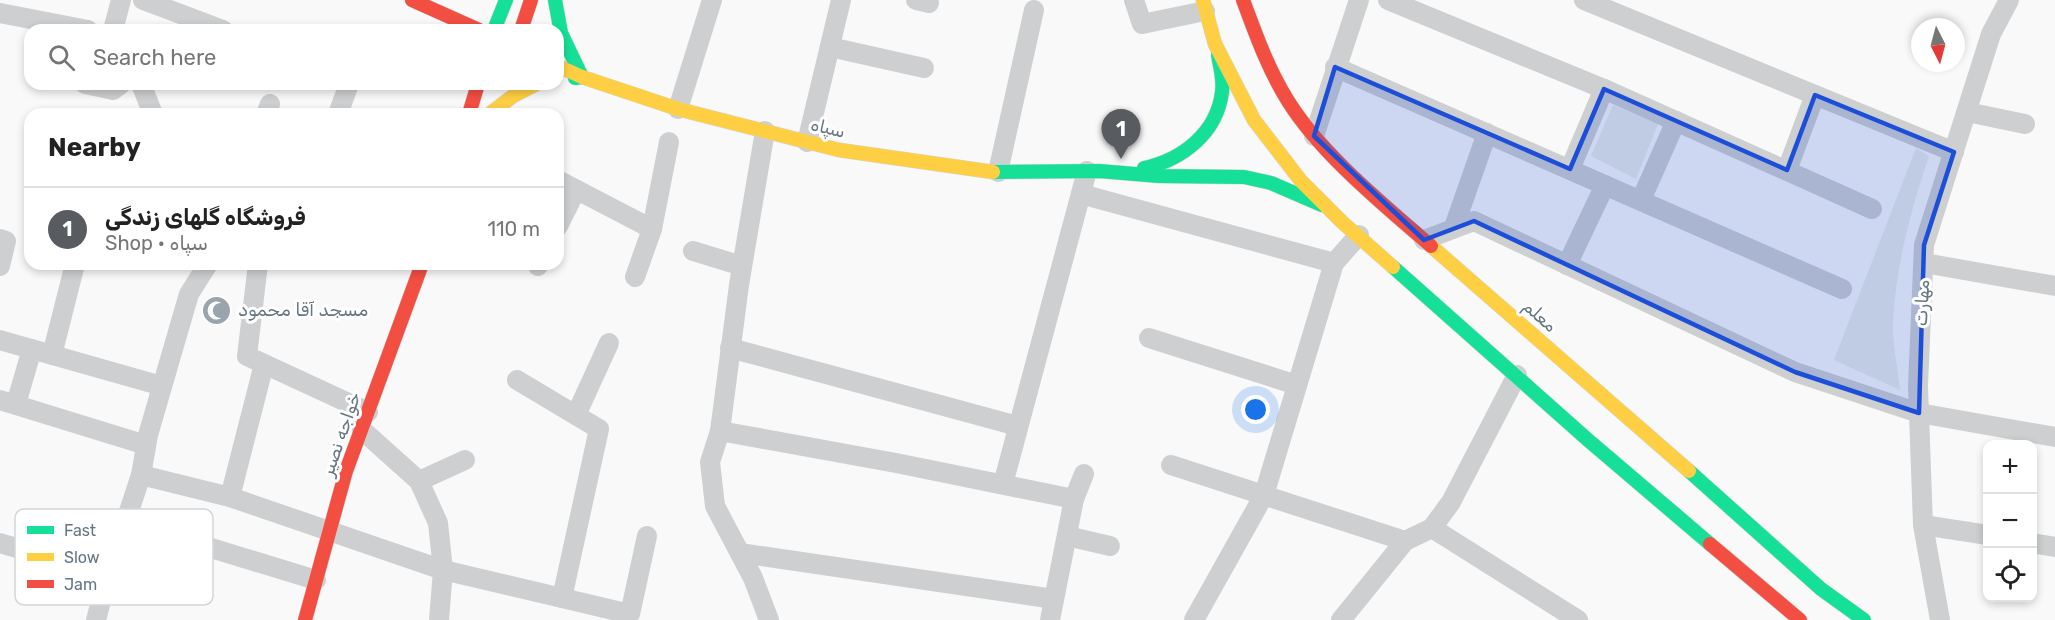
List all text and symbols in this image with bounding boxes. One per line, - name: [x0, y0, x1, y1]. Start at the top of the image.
- north arrow: [1911, 18, 1965, 72]
- search box: [24, 24, 564, 90]
- icon: search: [45, 41, 78, 74]
- text: Search here: [93, 44, 216, 71]
- pin: 1: [1102, 110, 1140, 159]
- street label: سپاه: [808, 113, 847, 144]
- text: Nearby: [48, 132, 141, 163]
- text: فروشگاه گلهای زندگی: [105, 204, 306, 231]
- text: 1: [63, 217, 72, 241]
- text: 110 m: [488, 217, 540, 241]
- text: Shop · سپاه: [105, 231, 208, 255]
- street label: مهارت: [1910, 279, 1934, 327]
- mosque icon: مسجد آقا محمود: [201, 294, 233, 326]
- street label: معلم: [1518, 295, 1562, 338]
- place label: مسجد آقا محمود: [238, 299, 368, 321]
- street label: خواجه نصیر: [316, 389, 366, 480]
- your location: [1241, 395, 1270, 424]
- map controls: [1983, 440, 2037, 602]
- button: +: [1983, 440, 2037, 494]
- button: −: [1983, 494, 2037, 548]
- legend: [15, 509, 213, 605]
- text: Fast: [64, 521, 96, 540]
- text: Slow: [64, 548, 100, 567]
- button: locate: [1983, 548, 2037, 602]
- text: Jam: [64, 575, 97, 594]

